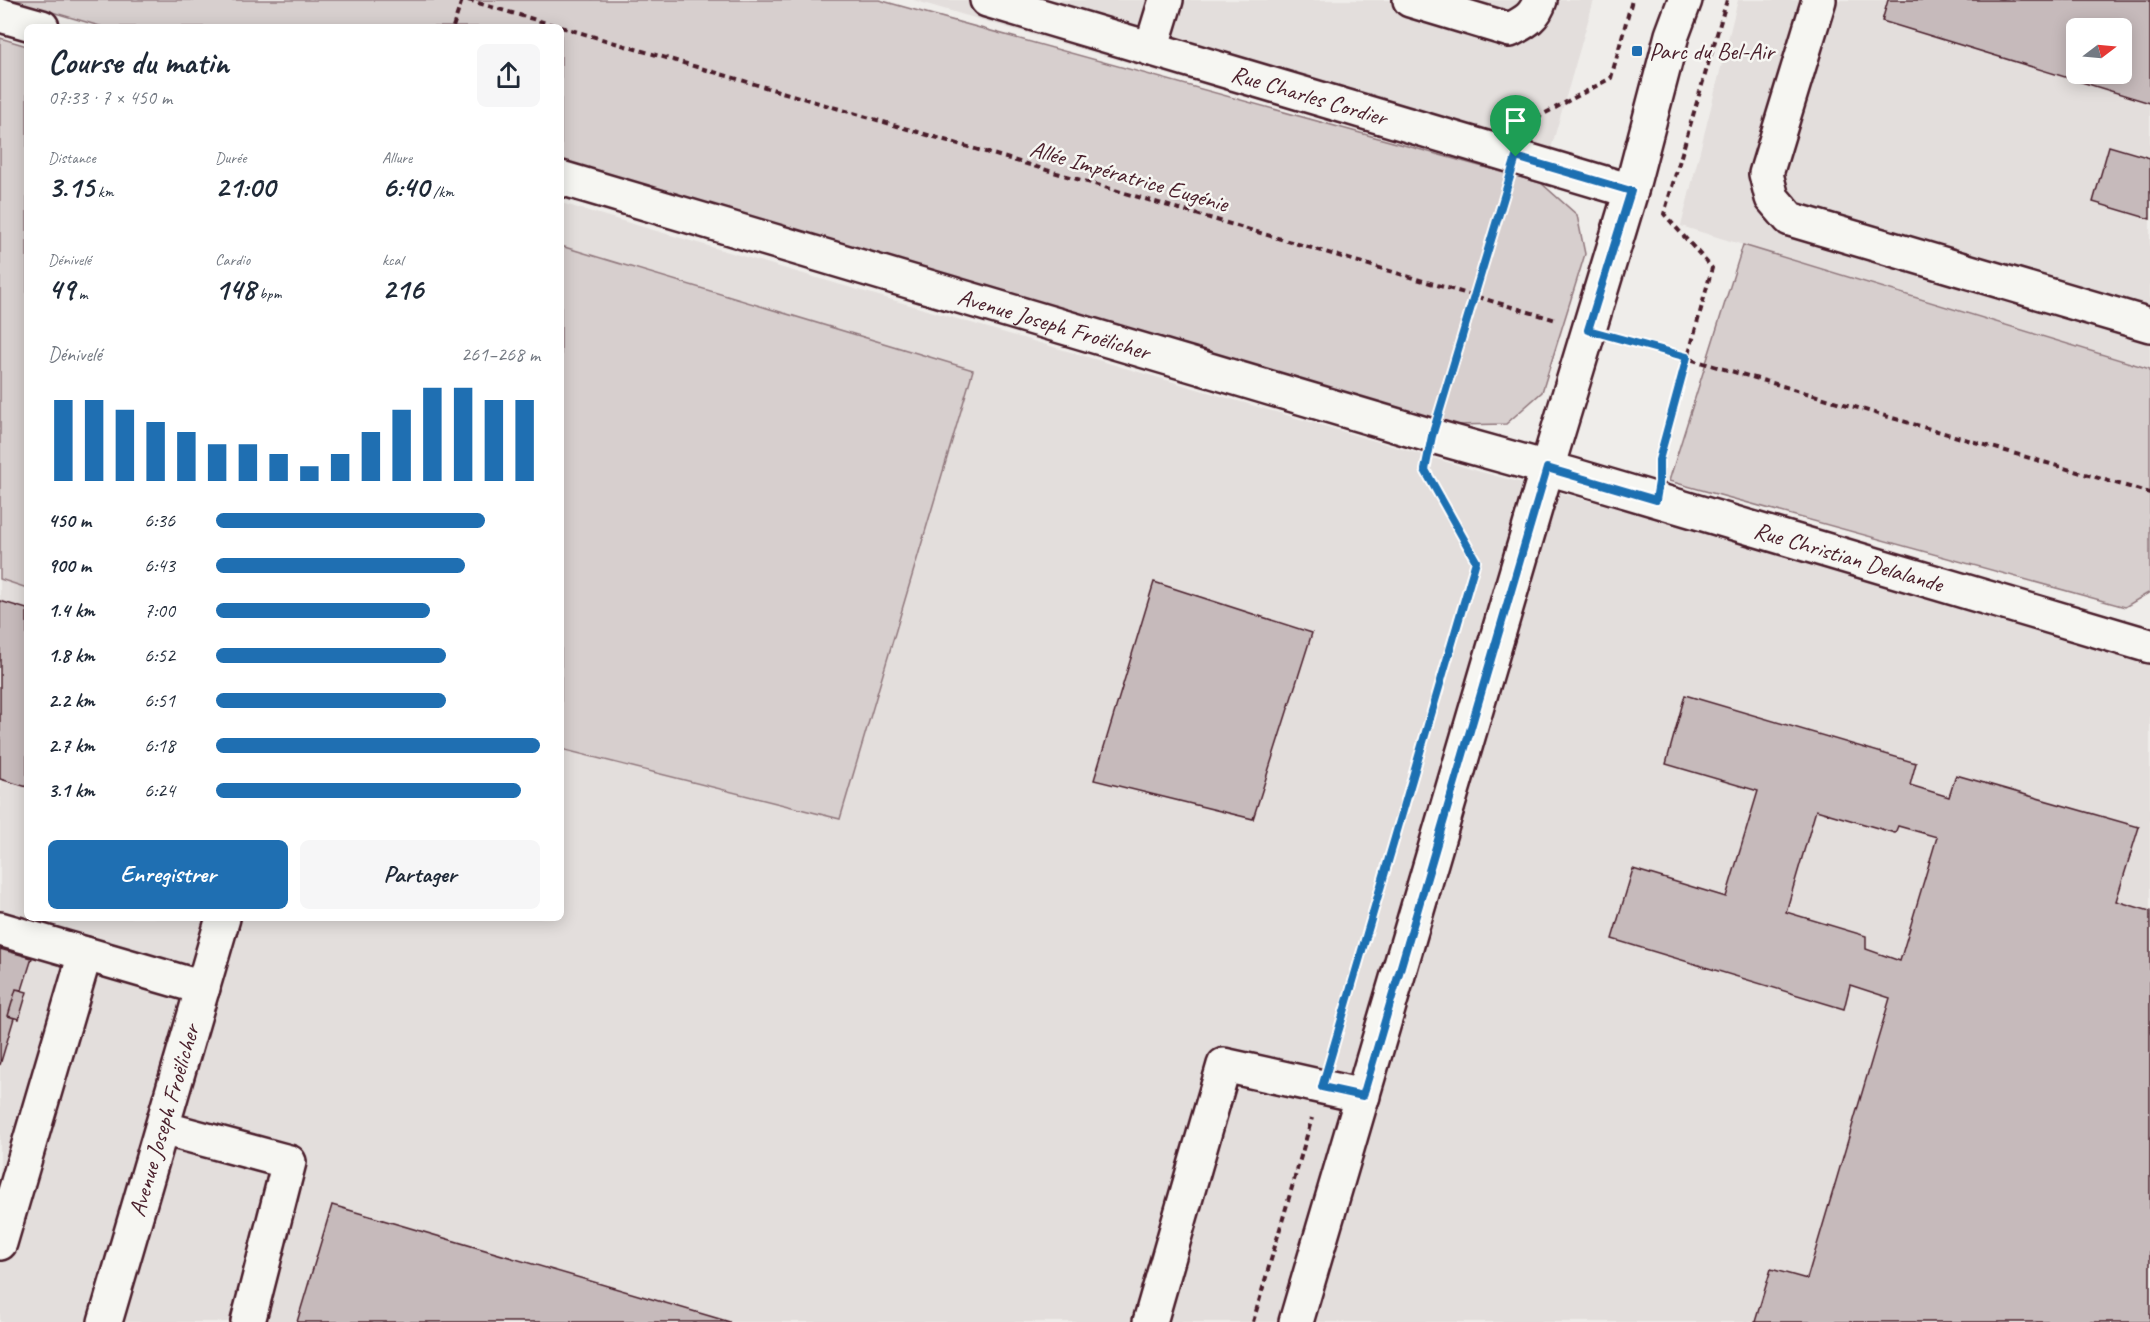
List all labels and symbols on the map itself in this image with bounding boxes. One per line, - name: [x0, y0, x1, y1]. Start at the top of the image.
- north arrow: [2066, 18, 2132, 84]
- place label: Parc du Bel-Air: [1649, 36, 1776, 66]
- marker: Parc du Bel-Air: [1630, 44, 1644, 58]
- street label: Rue Charles Cordier: [1228, 58, 1393, 133]
- pin: [1490, 95, 1541, 157]
- street label: Allée Impératrice Eugénie: [1026, 133, 1234, 219]
- street label: Avenue Joseph Froëlicher: [954, 281, 1156, 367]
- street label: Rue Christian Delalande: [1750, 515, 1949, 600]
- street label: Avenue Joseph Froëlicher: [122, 1019, 207, 1220]

